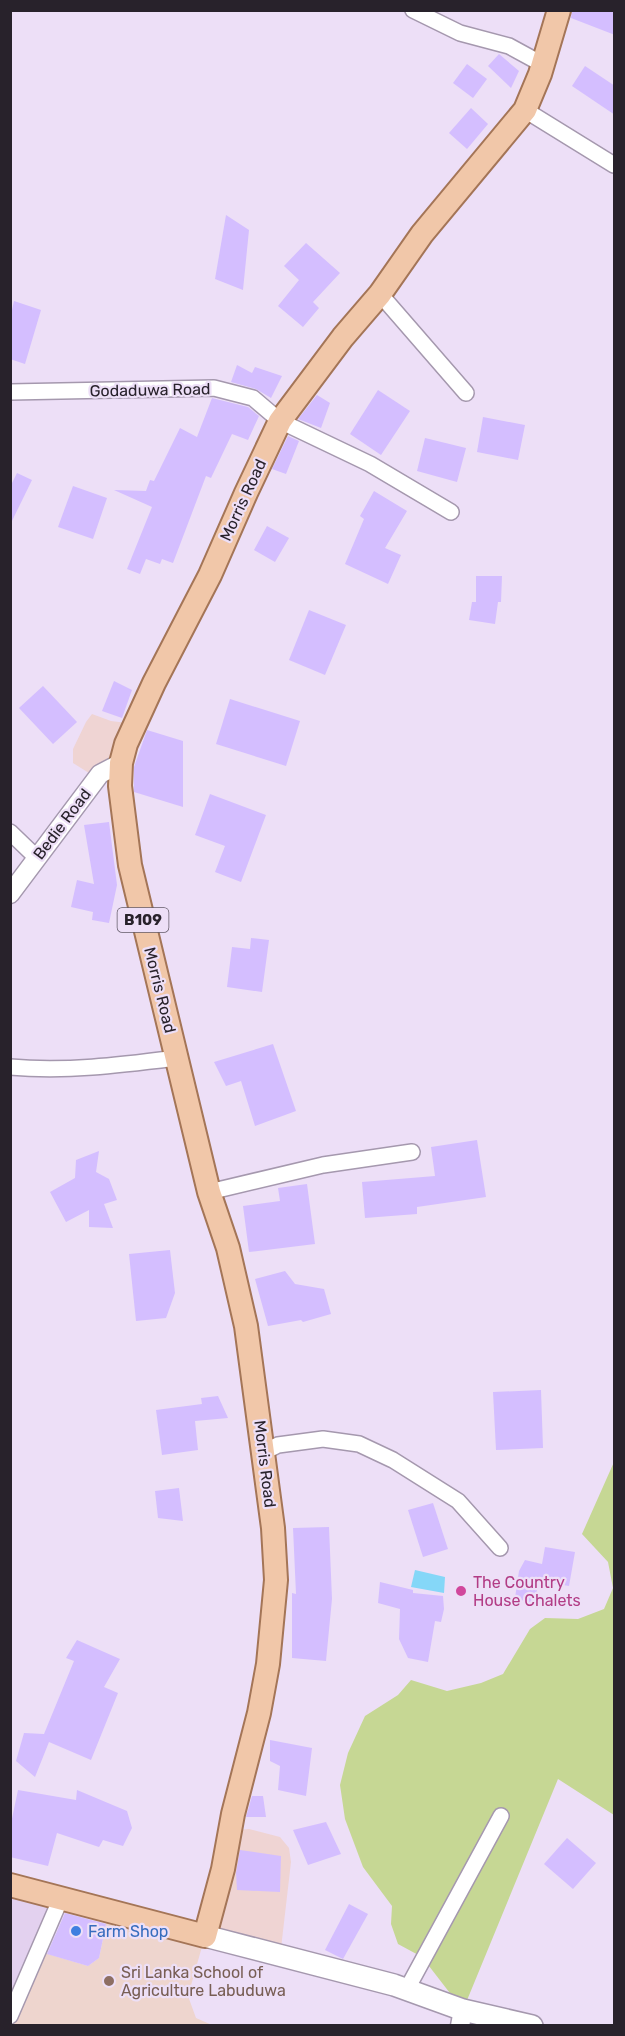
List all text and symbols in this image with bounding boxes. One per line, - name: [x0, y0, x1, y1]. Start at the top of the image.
- street label: Godaduwa Road: [89, 379, 211, 401]
- street label: Morris Road: [216, 456, 270, 544]
- street label: Bedie Road: [29, 785, 95, 863]
- road number: B109: [118, 908, 168, 932]
- street label: Morris Road: [140, 945, 180, 1035]
- street label: Morris Road: [250, 1419, 280, 1509]
- place label: The Country House Chalets: [473, 1573, 581, 1610]
- marker: The Country House Chalets: [454, 1584, 468, 1598]
- place label: Farm Shop: [88, 1922, 168, 1941]
- marker: Farm Shop: [69, 1924, 83, 1938]
- place label: Sri Lanka School of Agriculture Labuduwa: [121, 1963, 286, 2000]
- marker: Sri Lanka School of Agriculture Labuduwa: [102, 1974, 116, 1988]

